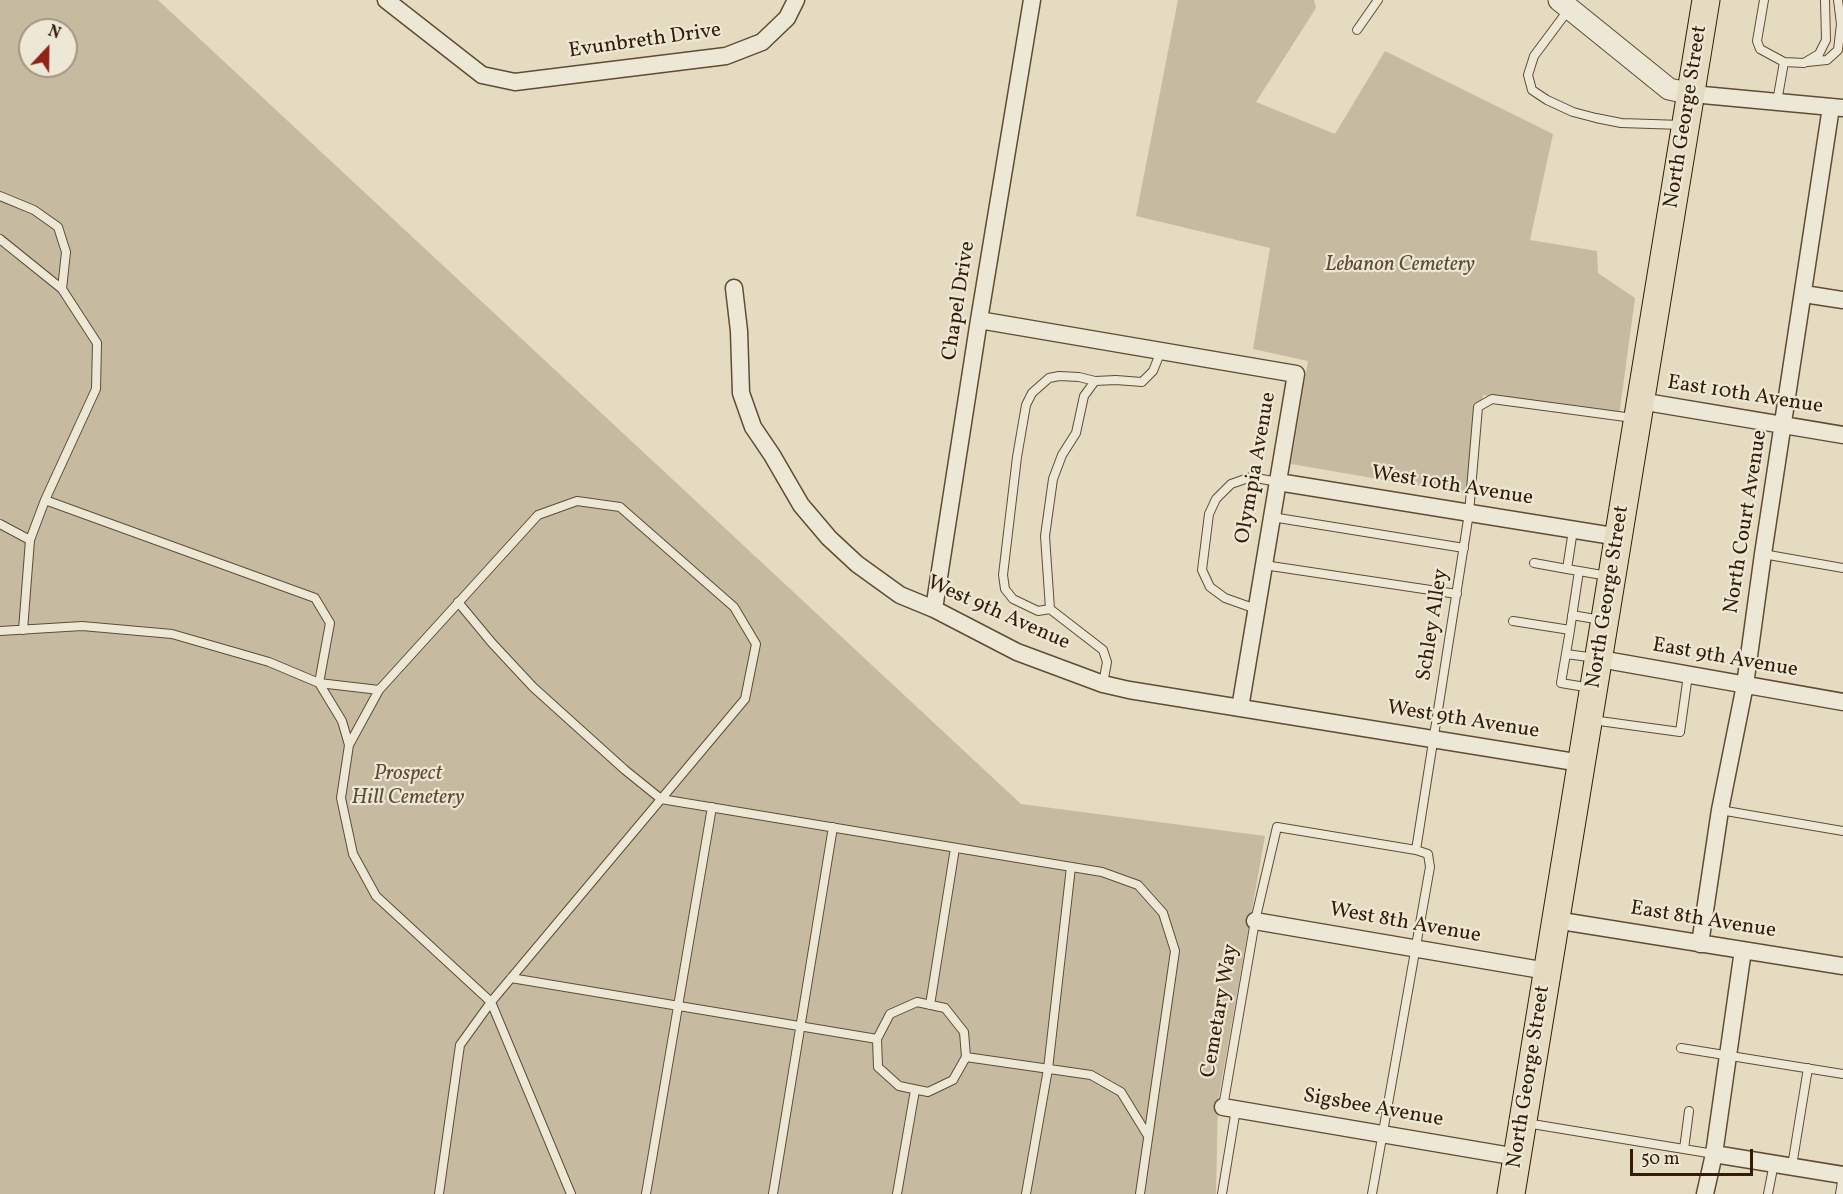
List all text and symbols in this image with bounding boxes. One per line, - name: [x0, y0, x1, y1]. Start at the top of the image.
- north arrow: [18, 18, 78, 78]
- street label: Evunbreth Drive: [567, 19, 723, 65]
- text: N: [44, 21, 64, 46]
- street label: North George Street: [1660, 24, 1714, 210]
- street label: Chapel Drive: [938, 240, 982, 362]
- park label: Lebanon Cemetery: [1325, 253, 1475, 279]
- street label: East 10th Avenue: [1665, 371, 1825, 421]
- street label: Olympia Avenue: [1231, 390, 1283, 546]
- street label: North Court Avenue: [1720, 428, 1774, 616]
- street label: West 10th Avenue: [1369, 462, 1535, 512]
- street label: North George Street: [1582, 504, 1636, 690]
- street label: Schley Alley: [1413, 567, 1455, 683]
- street label: West 9th Avenue: [923, 571, 1073, 657]
- street label: East 9th Avenue: [1650, 634, 1800, 684]
- street label: West 9th Avenue: [1385, 697, 1541, 745]
- park label: Prospect Hill Cemetery: [352, 762, 464, 812]
- street label: East 8th Avenue: [1628, 897, 1778, 945]
- street label: West 8th Avenue: [1327, 898, 1483, 950]
- street label: Cemetary Way: [1197, 942, 1245, 1080]
- street label: North George Street: [1503, 984, 1557, 1170]
- street label: Sigsbee Avenue: [1301, 1084, 1445, 1134]
- scale bar: [1633, 1137, 1756, 1175]
- text: 50 m: [1641, 1147, 1680, 1172]

